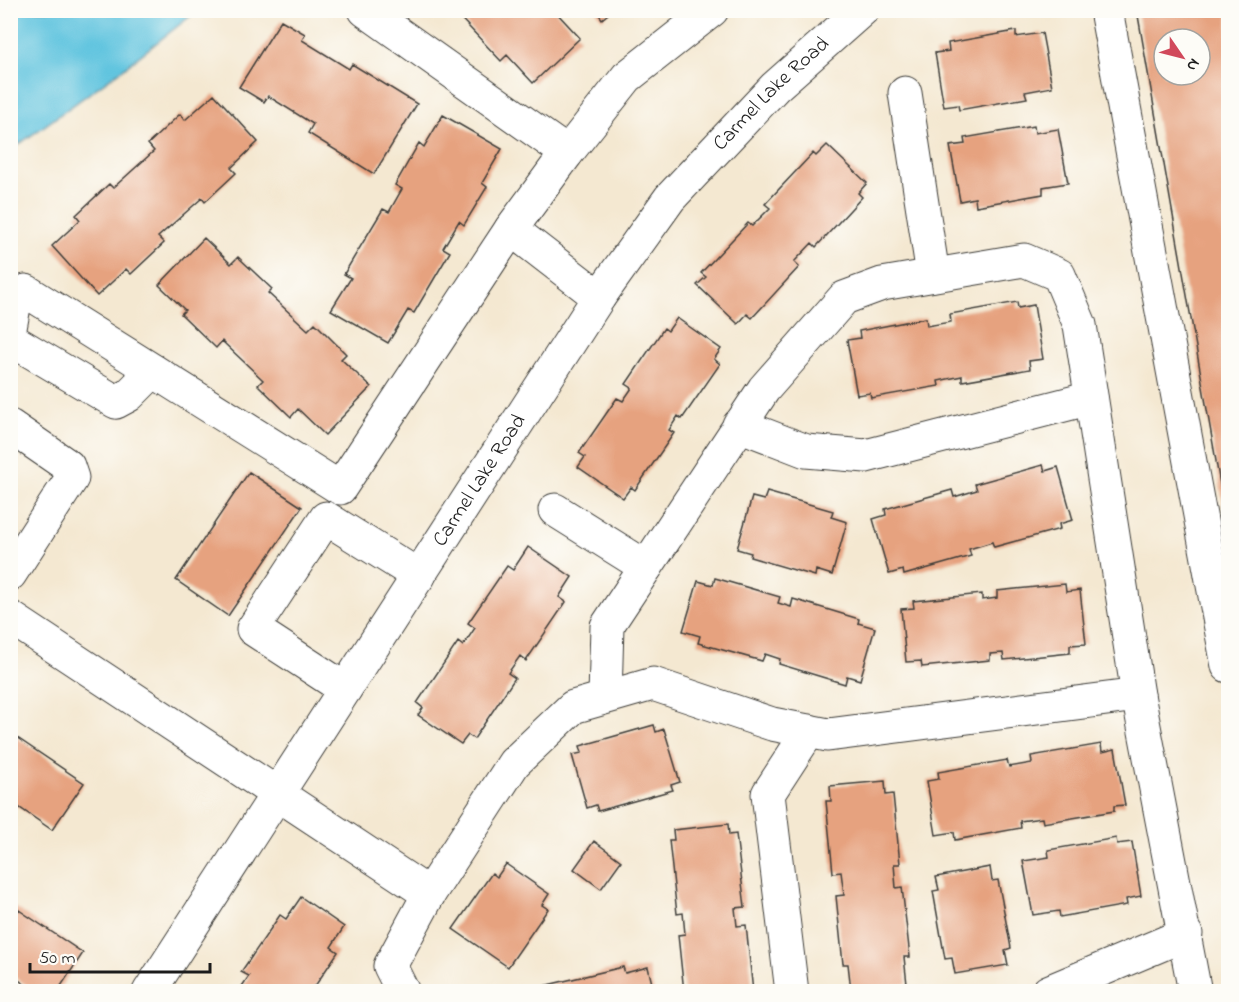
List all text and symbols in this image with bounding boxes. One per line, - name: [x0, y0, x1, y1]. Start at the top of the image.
- north arrow: [1152, 27, 1212, 87]
- street label: Carmel Lake Road: [706, 30, 837, 158]
- text: N: [1180, 53, 1206, 76]
- street label: Carmel Lake Road: [426, 408, 534, 553]
- scale bar: [30, 936, 210, 974]
- text: 50 m: [39, 946, 76, 972]

